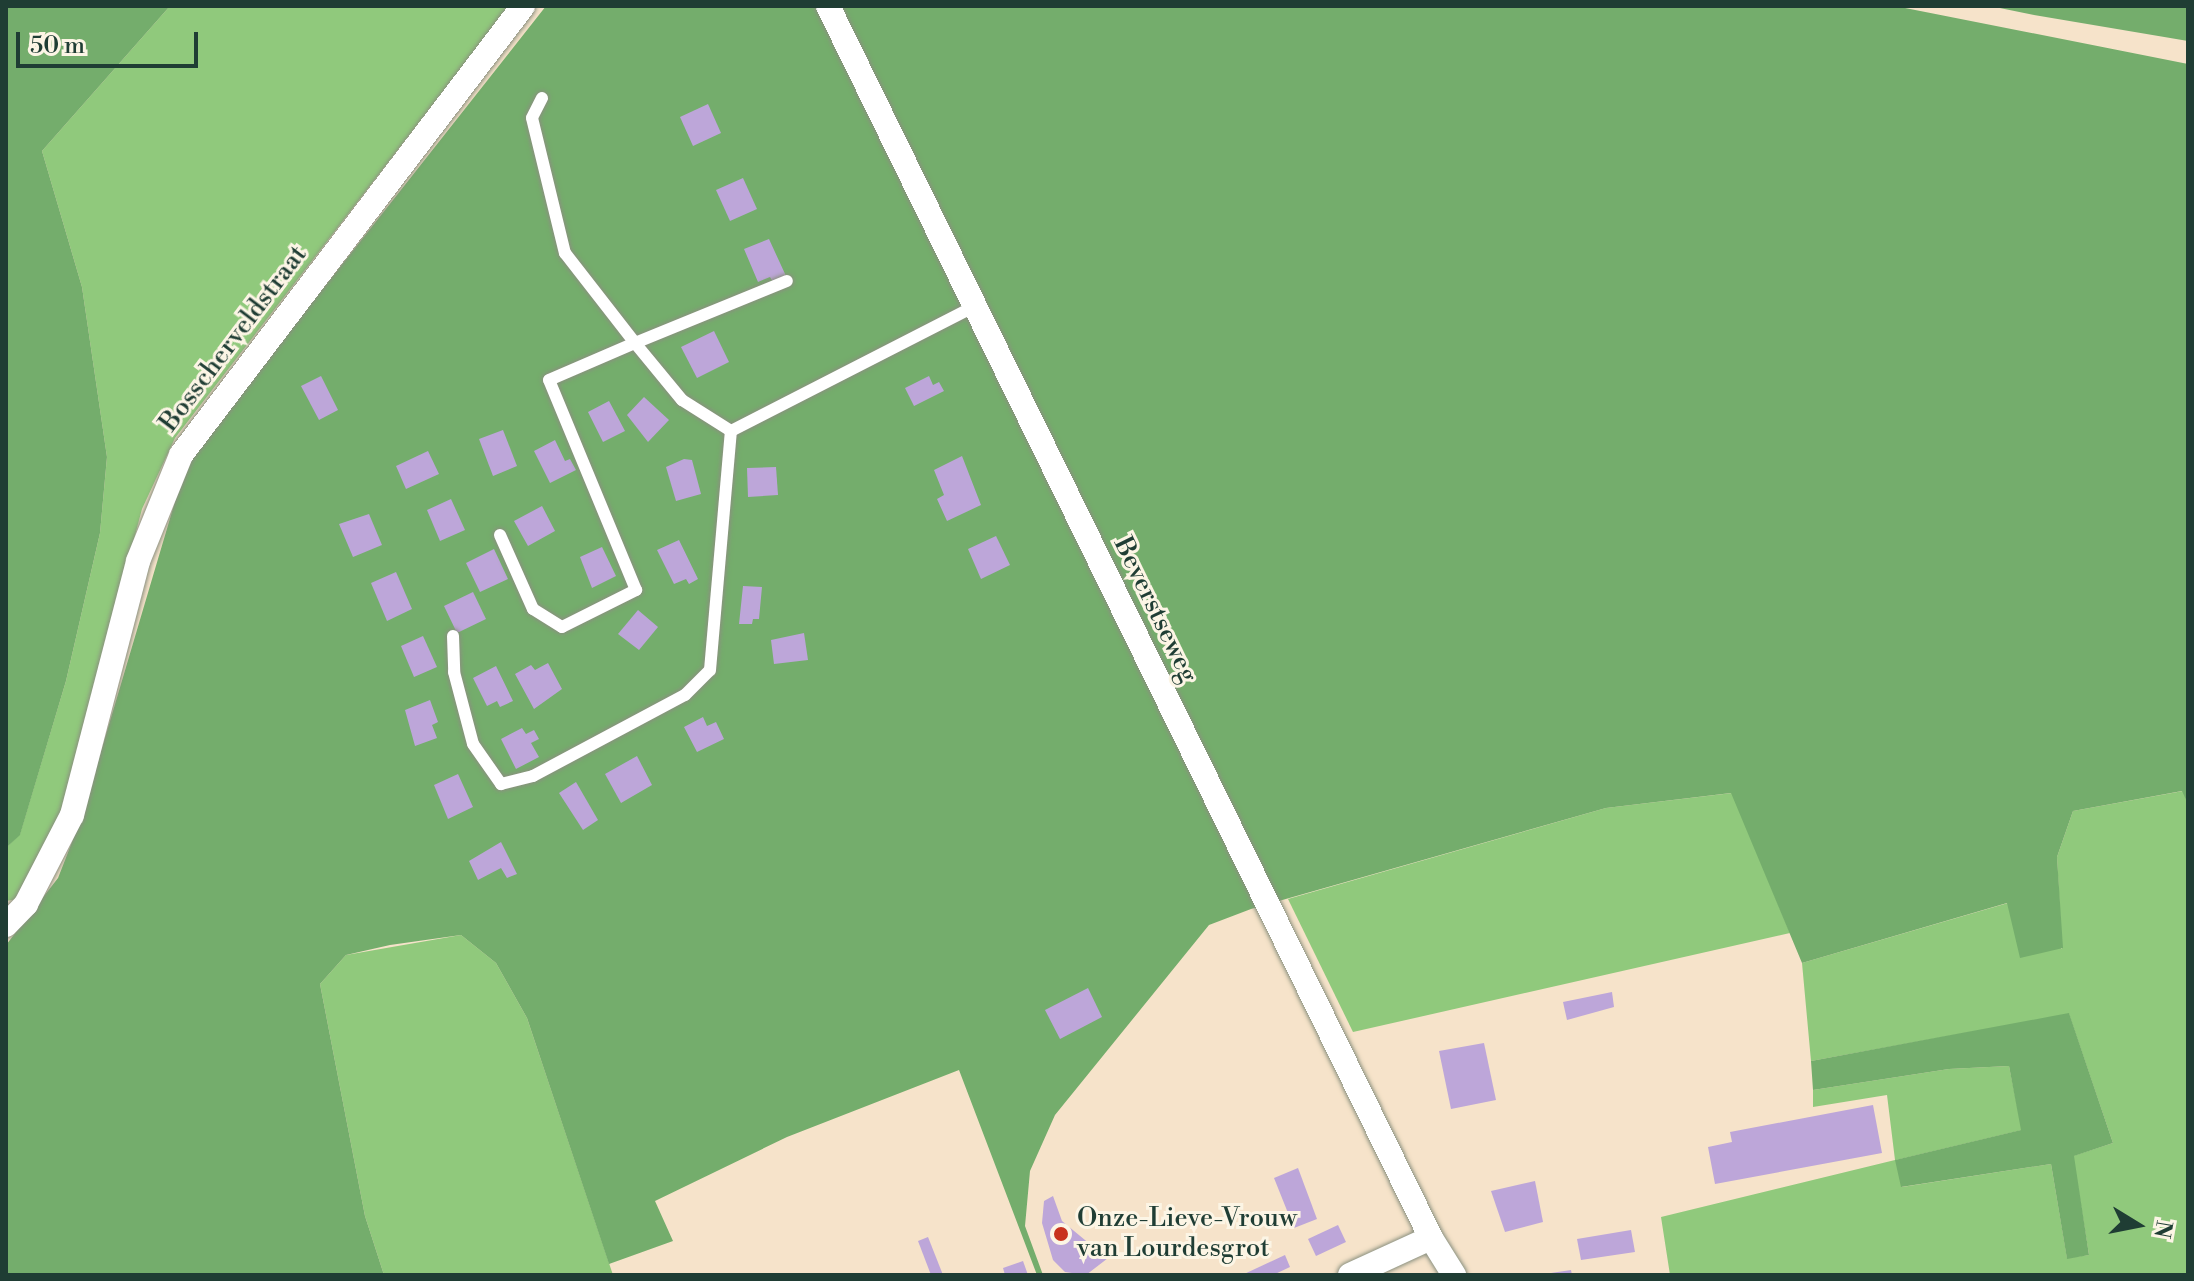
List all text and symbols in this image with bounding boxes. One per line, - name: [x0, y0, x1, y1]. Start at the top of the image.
- scale bar: [20, 16, 202, 66]
- text: 50 m: [30, 31, 85, 61]
- street label: Bosscherveldstraat: [154, 240, 314, 438]
- street label: Beverstseweg: [1106, 532, 1204, 688]
- north arrow: [2098, 1185, 2178, 1265]
- place label: Onze-Lieve-Vrouw van Lourdesgrot: [1077, 1203, 1297, 1264]
- text: N: [2147, 1218, 2177, 1240]
- marker: Onze-Lieve-Vrouw van Lourdesgrot: [1052, 1225, 1070, 1243]

